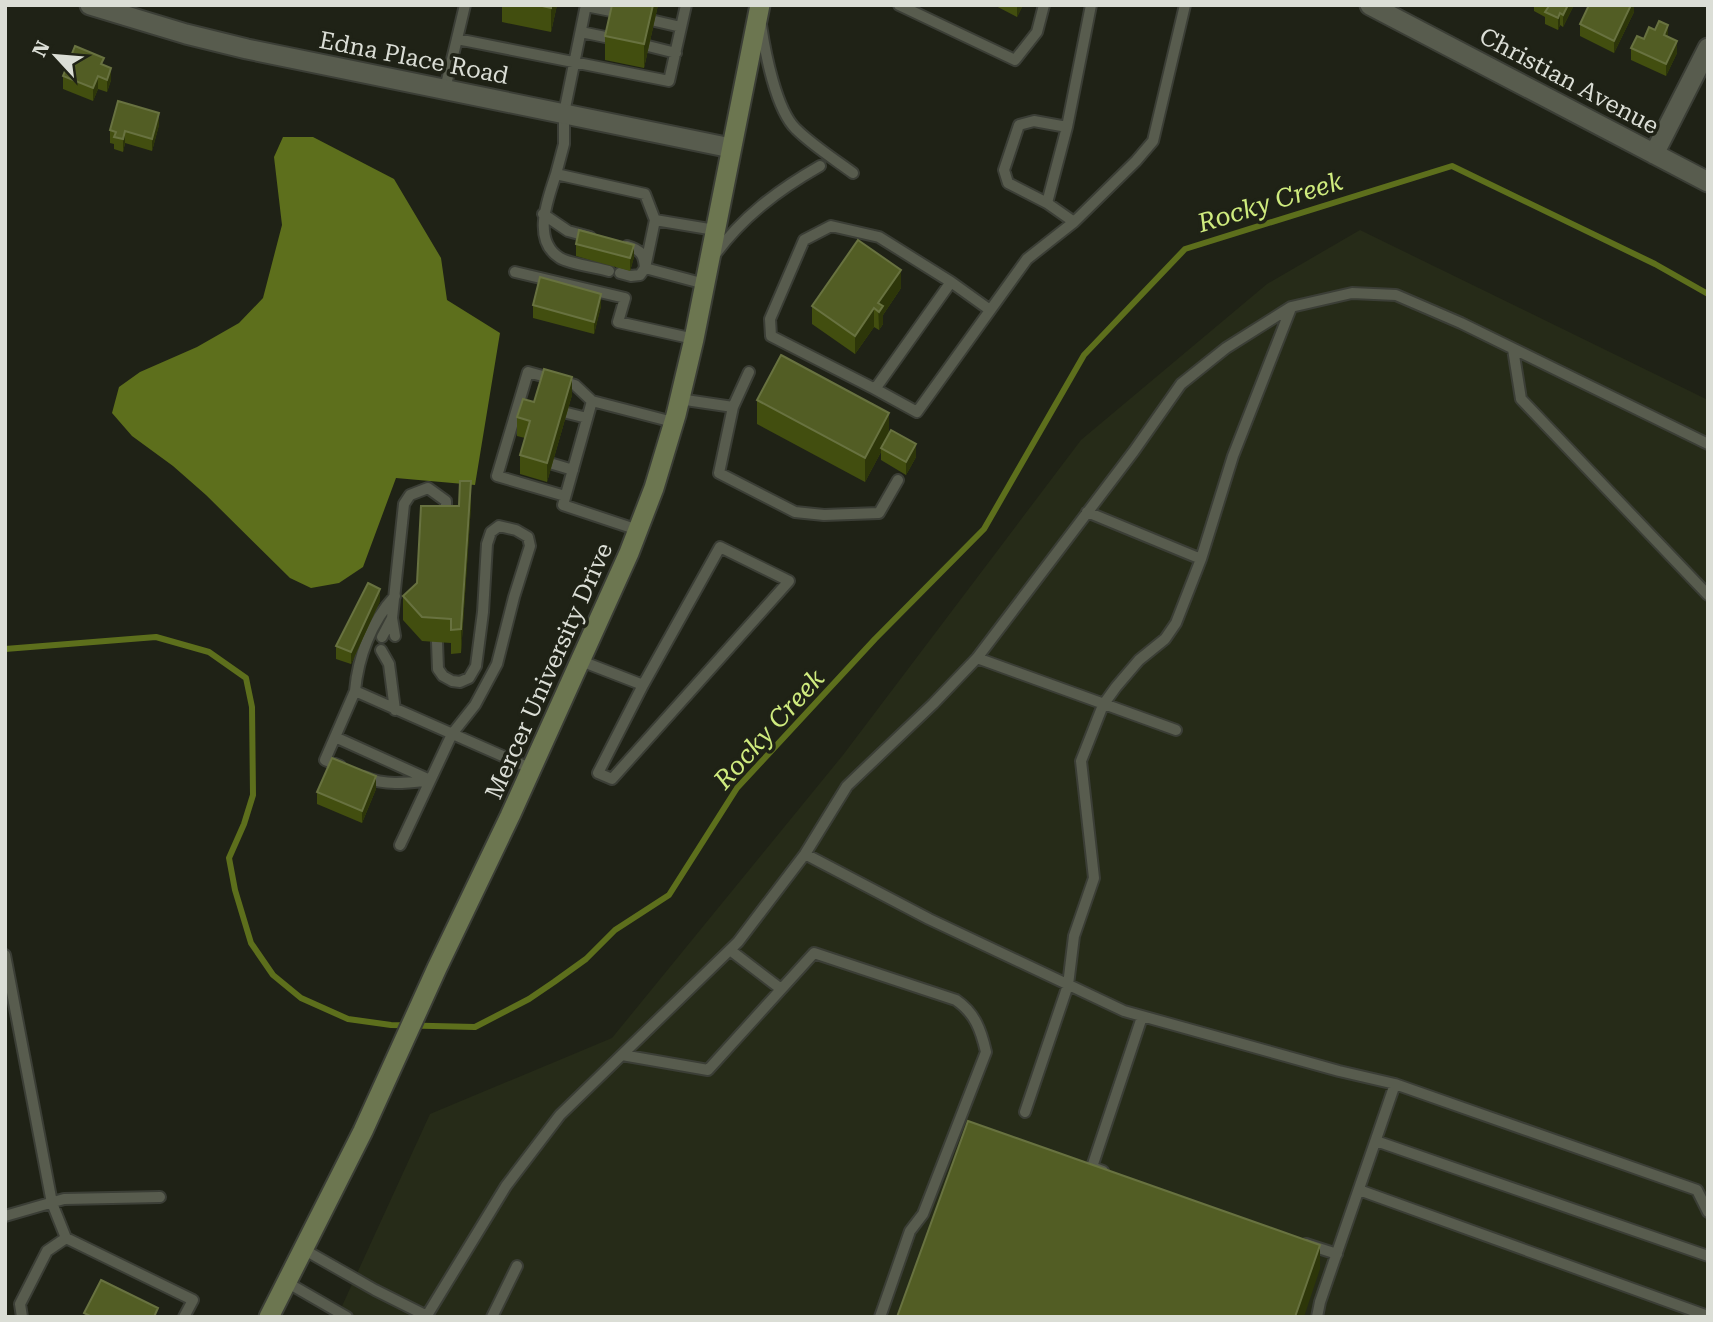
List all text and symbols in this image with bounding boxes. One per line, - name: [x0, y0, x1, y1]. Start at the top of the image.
- north arrow: [21, 21, 91, 91]
- street label: Christian Avenue: [1475, 22, 1663, 140]
- street label: Edna Place Road: [317, 26, 511, 90]
- text: N: [28, 37, 55, 60]
- water label: Rocky Creek: [1193, 165, 1347, 239]
- street label: Mercer University Drive: [480, 539, 618, 803]
- water label: Rocky Creek: [707, 663, 831, 796]

